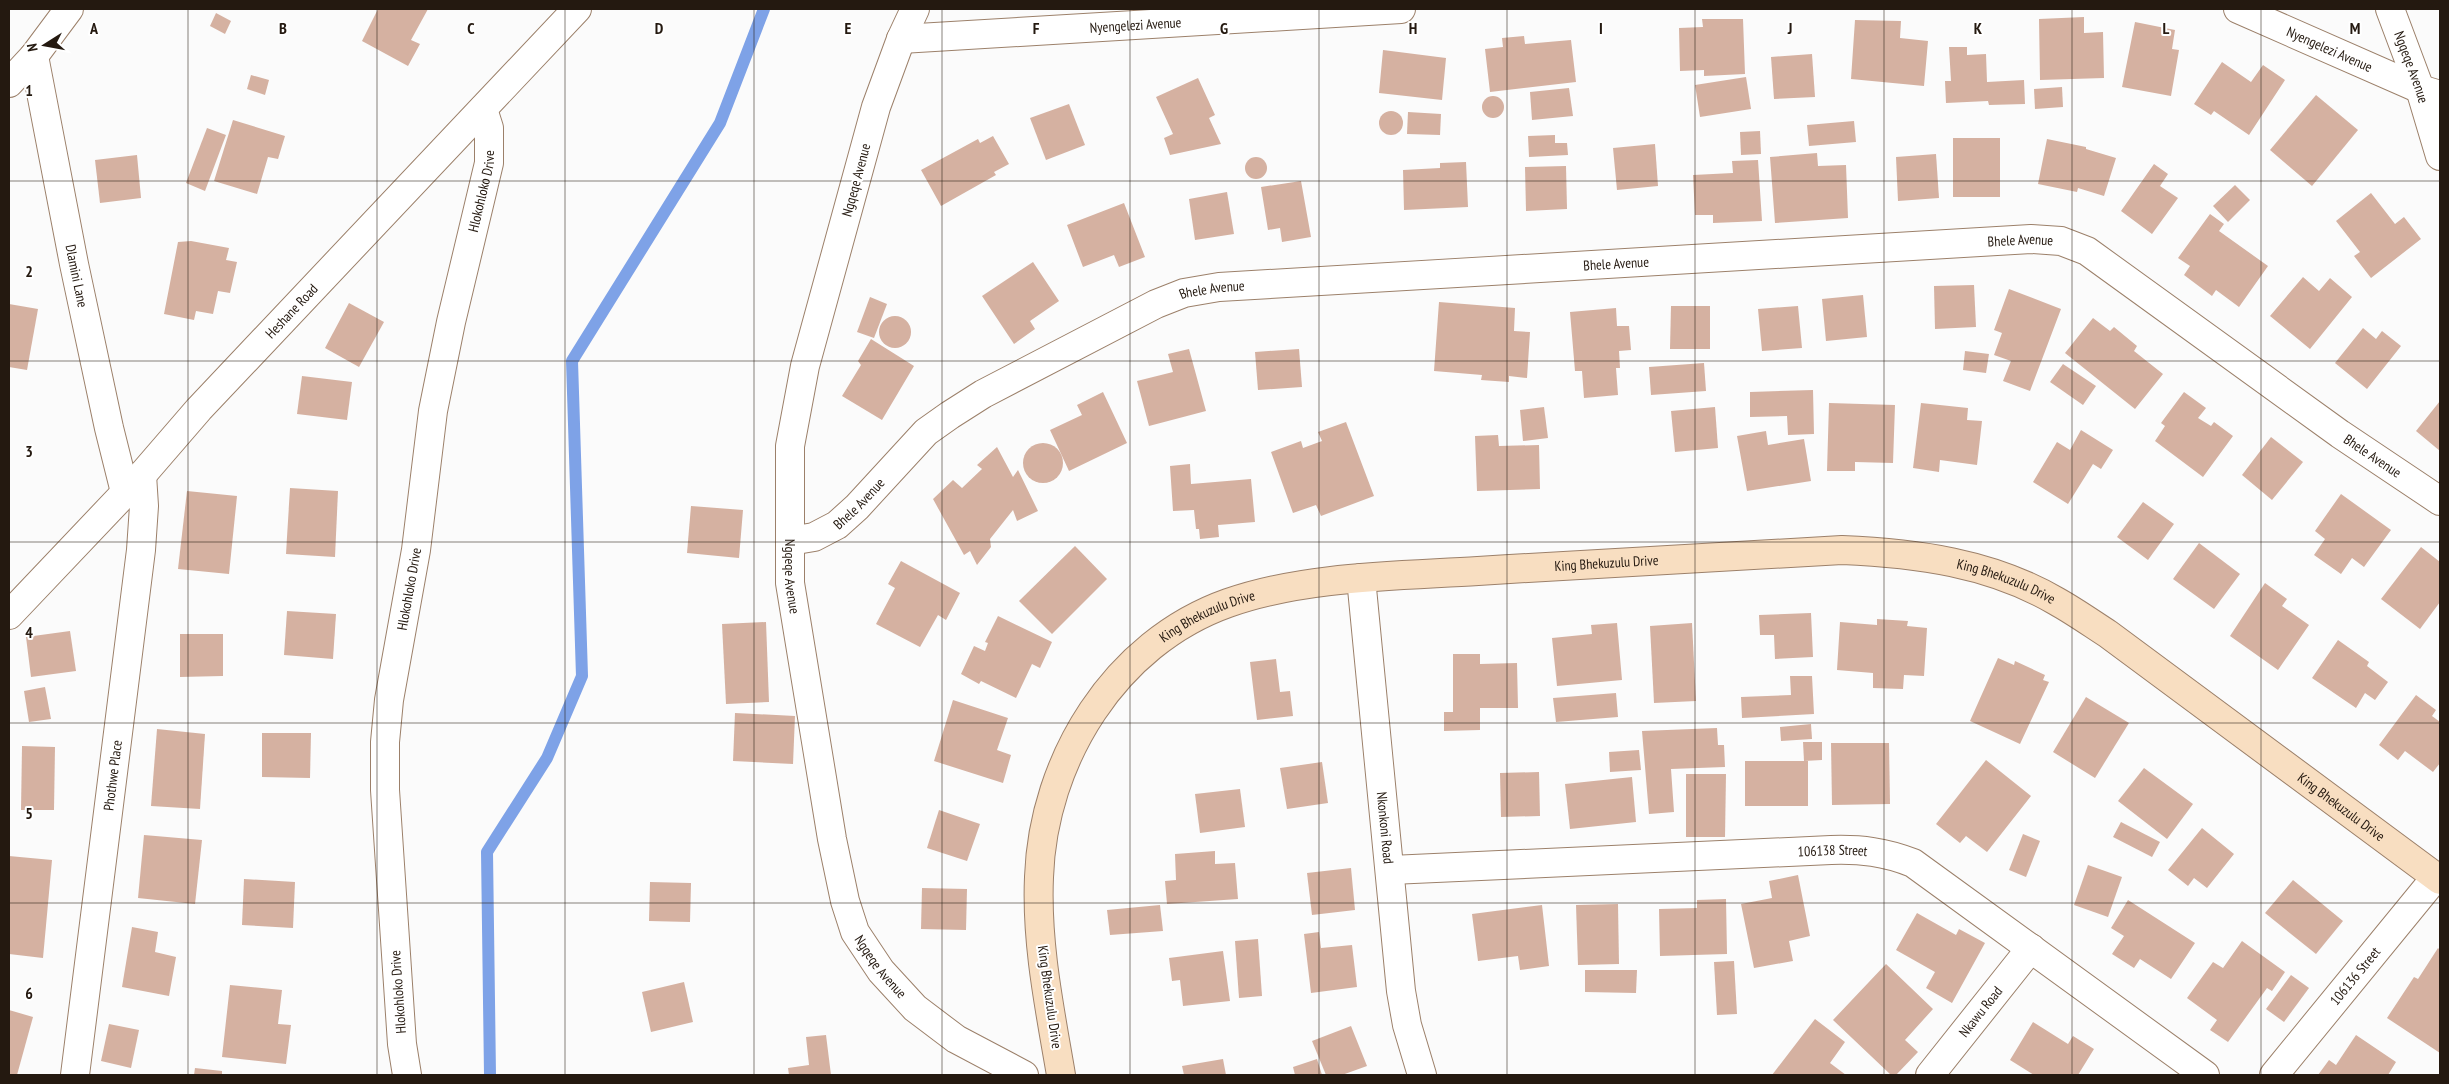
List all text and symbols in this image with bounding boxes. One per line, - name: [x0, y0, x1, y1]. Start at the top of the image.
- street label: Nyengelezi Avenue: [1089, 13, 1182, 37]
- text: A: [89, 18, 99, 38]
- text: B: [279, 18, 287, 38]
- text: C: [467, 18, 475, 38]
- text: D: [655, 18, 664, 38]
- text: E: [845, 18, 852, 38]
- text: F: [1033, 18, 1040, 38]
- text: G: [1220, 18, 1228, 38]
- text: H: [1409, 18, 1417, 38]
- text: I: [1599, 18, 1603, 38]
- text: J: [1787, 18, 1792, 38]
- text: K: [1974, 18, 1983, 38]
- text: L: [2163, 18, 2170, 38]
- text: M: [2350, 18, 2360, 38]
- north arrow: [20, 20, 70, 70]
- street label: Nyengelezi Avenue: [2284, 23, 2375, 76]
- street label: Ngqeqe Avenue: [2390, 29, 2433, 105]
- text: N: [23, 42, 42, 53]
- text: 1: [25, 80, 33, 100]
- street label: Ngqeqe Avenue: [838, 141, 874, 219]
- street label: Hlokohloko Drive: [464, 150, 498, 234]
- street label: Bhele Avenue: [1987, 230, 2054, 251]
- street label: Dlamini Lane: [61, 243, 92, 309]
- street label: Bhele Avenue: [1583, 253, 1650, 274]
- text: 2: [25, 261, 33, 281]
- street label: Bhele Avenue: [1176, 276, 1245, 303]
- street label: Heshane Road: [261, 280, 322, 342]
- street label: Bhele Avenue: [2340, 430, 2405, 482]
- text: 3: [25, 441, 33, 461]
- street label: Bhele Avenue: [829, 474, 889, 533]
- street label: Ngqeqe Avenue: [781, 539, 804, 615]
- street label: Hlokohloko Drive: [393, 546, 425, 632]
- street label: King Bhekuzulu Drive: [1554, 551, 1659, 575]
- street label: King Bhekuzulu Drive: [1955, 555, 2059, 608]
- street label: King Bhekuzulu Drive: [1156, 586, 1257, 646]
- text: 4: [25, 622, 33, 642]
- street label: Phothwe Place: [99, 739, 126, 812]
- street label: King Bhekuzulu Drive: [2294, 769, 2389, 845]
- street label: Nkonkoni Road: [1373, 791, 1398, 865]
- text: 5: [25, 803, 33, 823]
- street label: 106138 Street: [1797, 841, 1869, 861]
- street label: Ngqeqe Avenue: [851, 932, 911, 1002]
- street label: 106136 Street: [2326, 943, 2384, 1009]
- street label: King Bhekuzulu Drive: [1034, 944, 1066, 1050]
- street label: Hlokohloko Drive: [386, 950, 410, 1034]
- text: 6: [25, 983, 33, 1003]
- street label: Nkawu Road: [1955, 983, 2006, 1041]

